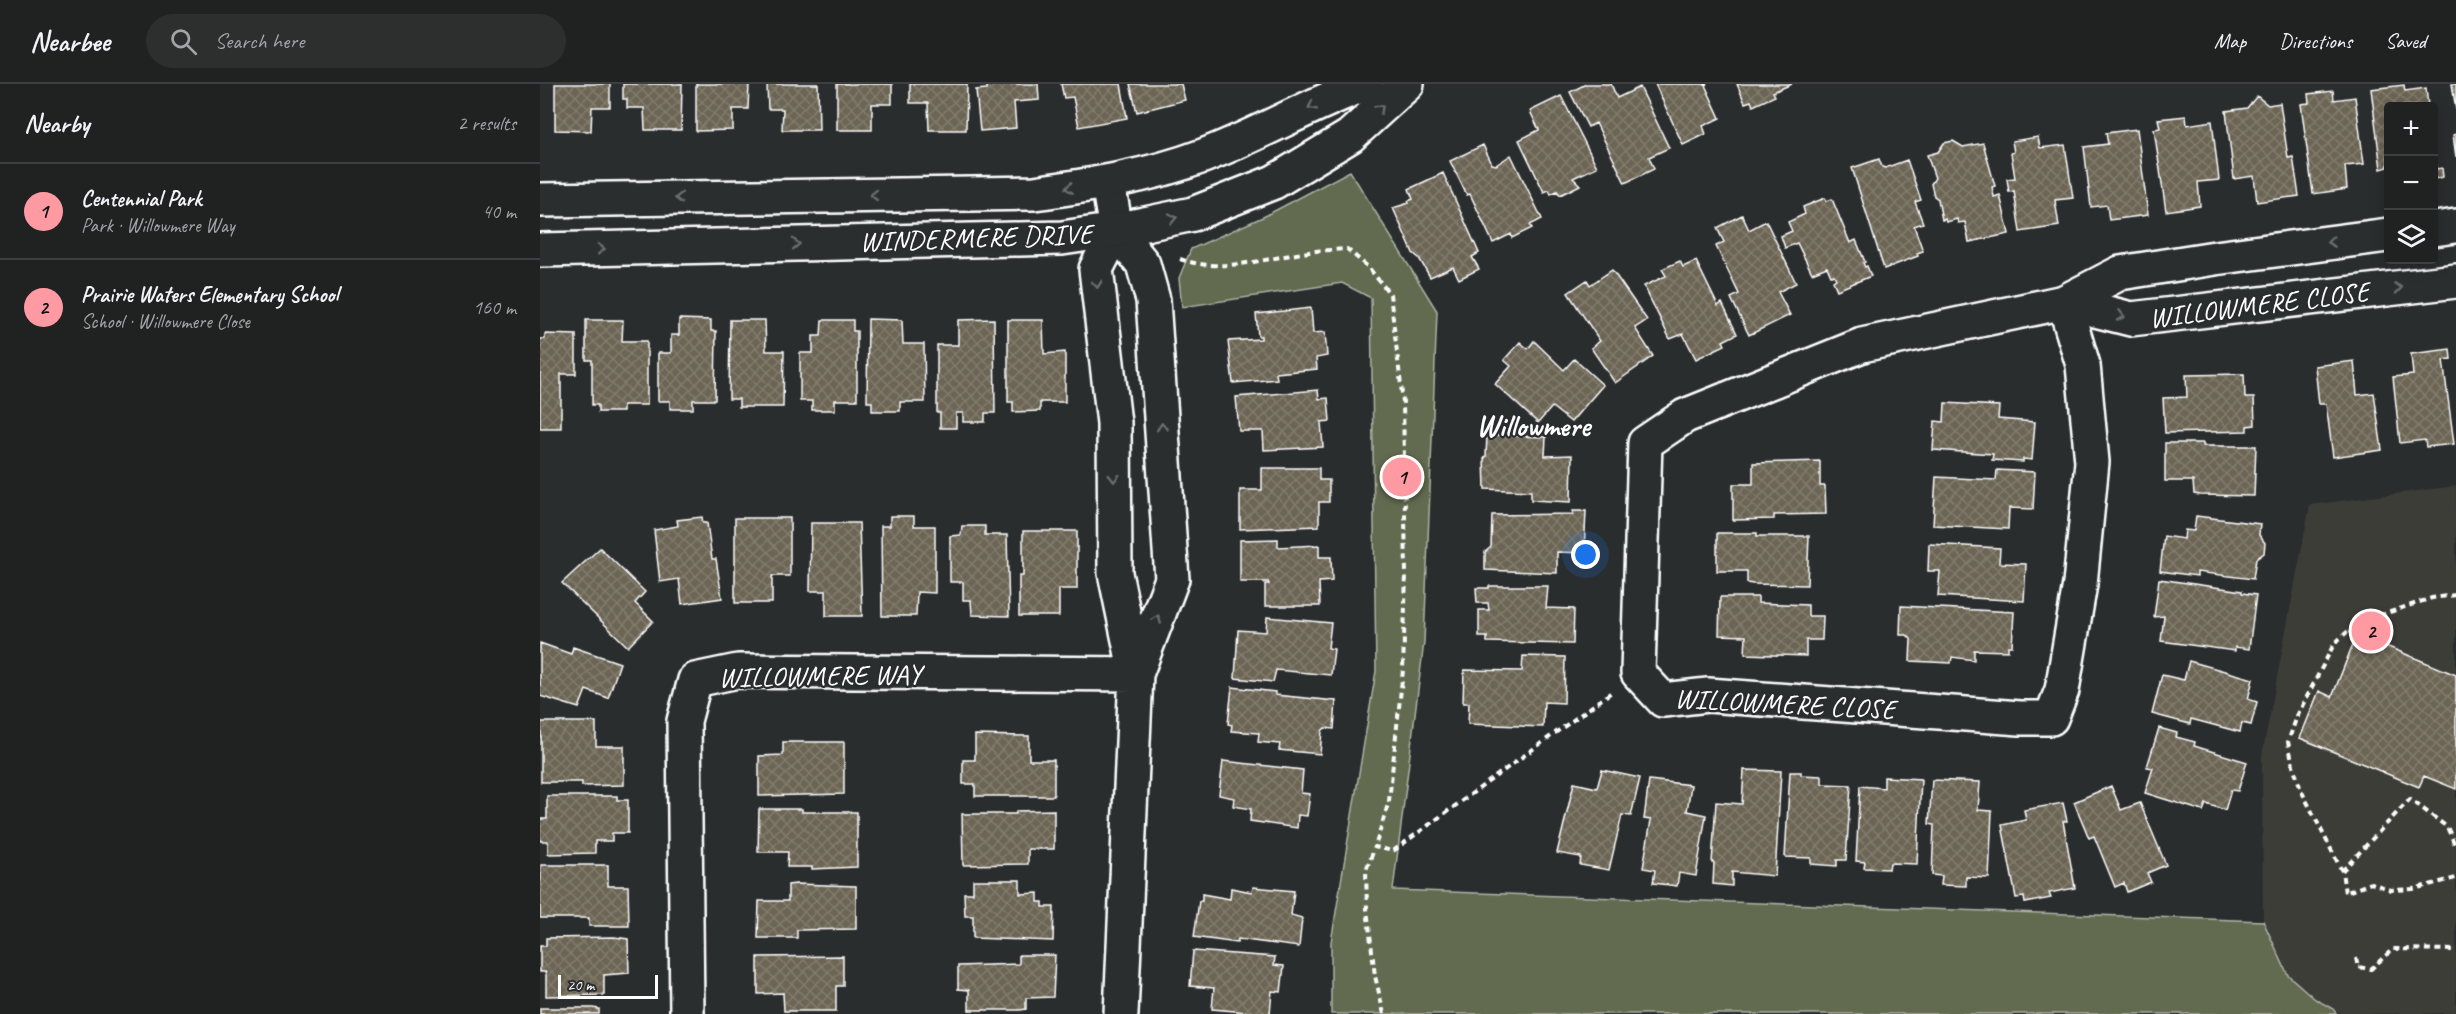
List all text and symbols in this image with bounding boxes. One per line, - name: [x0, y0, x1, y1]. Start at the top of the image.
- search box: [146, 14, 566, 68]
- text: Nearbee: [30, 24, 110, 59]
- icon: search: [167, 25, 200, 58]
- text: Search here: [215, 27, 304, 55]
- text: Map: [2214, 28, 2246, 54]
- text: Directions: [2279, 28, 2352, 54]
- text: Saved: [2385, 28, 2426, 54]
- one-way arrow: [1307, 99, 1318, 111]
- map controls: [2384, 102, 2438, 264]
- button: +: [2384, 102, 2438, 156]
- one-way arrow: [1373, 105, 1384, 116]
- text: Nearby: [24, 107, 89, 140]
- text: 2 results: [457, 111, 516, 136]
- button: −: [2384, 156, 2438, 210]
- one-way arrow: [1064, 182, 1073, 194]
- text: Centennial Park: [81, 185, 202, 213]
- one-way arrow: [870, 189, 879, 201]
- one-way arrow: [675, 192, 684, 204]
- text: 1: [39, 199, 48, 224]
- text: 40 m: [482, 199, 516, 224]
- button: layers: [2384, 210, 2438, 264]
- one-way arrow: [1168, 212, 1178, 225]
- text: Park · Willowmere Way: [81, 213, 235, 238]
- street label: WINDERMERE DRIVE: [859, 216, 1097, 259]
- one-way arrow: [2326, 236, 2335, 248]
- one-way arrow: [791, 238, 800, 250]
- one-way arrow: [596, 242, 605, 255]
- street label: WILLOWMERE CLOSE: [2147, 273, 2374, 335]
- one-way arrow: [1090, 279, 1103, 289]
- text: Prairie Waters Elementary School: [81, 281, 338, 309]
- one-way arrow: [2393, 282, 2402, 295]
- text: 2: [39, 295, 48, 320]
- text: 160 m: [473, 295, 516, 320]
- text: School · Willowmere Close: [81, 309, 250, 334]
- one-way arrow: [2115, 309, 2125, 322]
- district label: Willowmere: [1476, 407, 1593, 445]
- one-way arrow: [1155, 423, 1168, 432]
- pin: 1: [1382, 454, 1422, 500]
- one-way arrow: [1108, 474, 1120, 483]
- your location: [1571, 540, 1600, 569]
- pin: 2: [2352, 608, 2390, 654]
- one-way arrow: [1149, 614, 1162, 625]
- street label: WILLOWMERE WAY: [718, 656, 926, 695]
- street label: WILLOWMERE CLOSE: [1674, 680, 1900, 727]
- scale bar: [558, 972, 658, 1000]
- text: 20 m: [567, 975, 594, 995]

